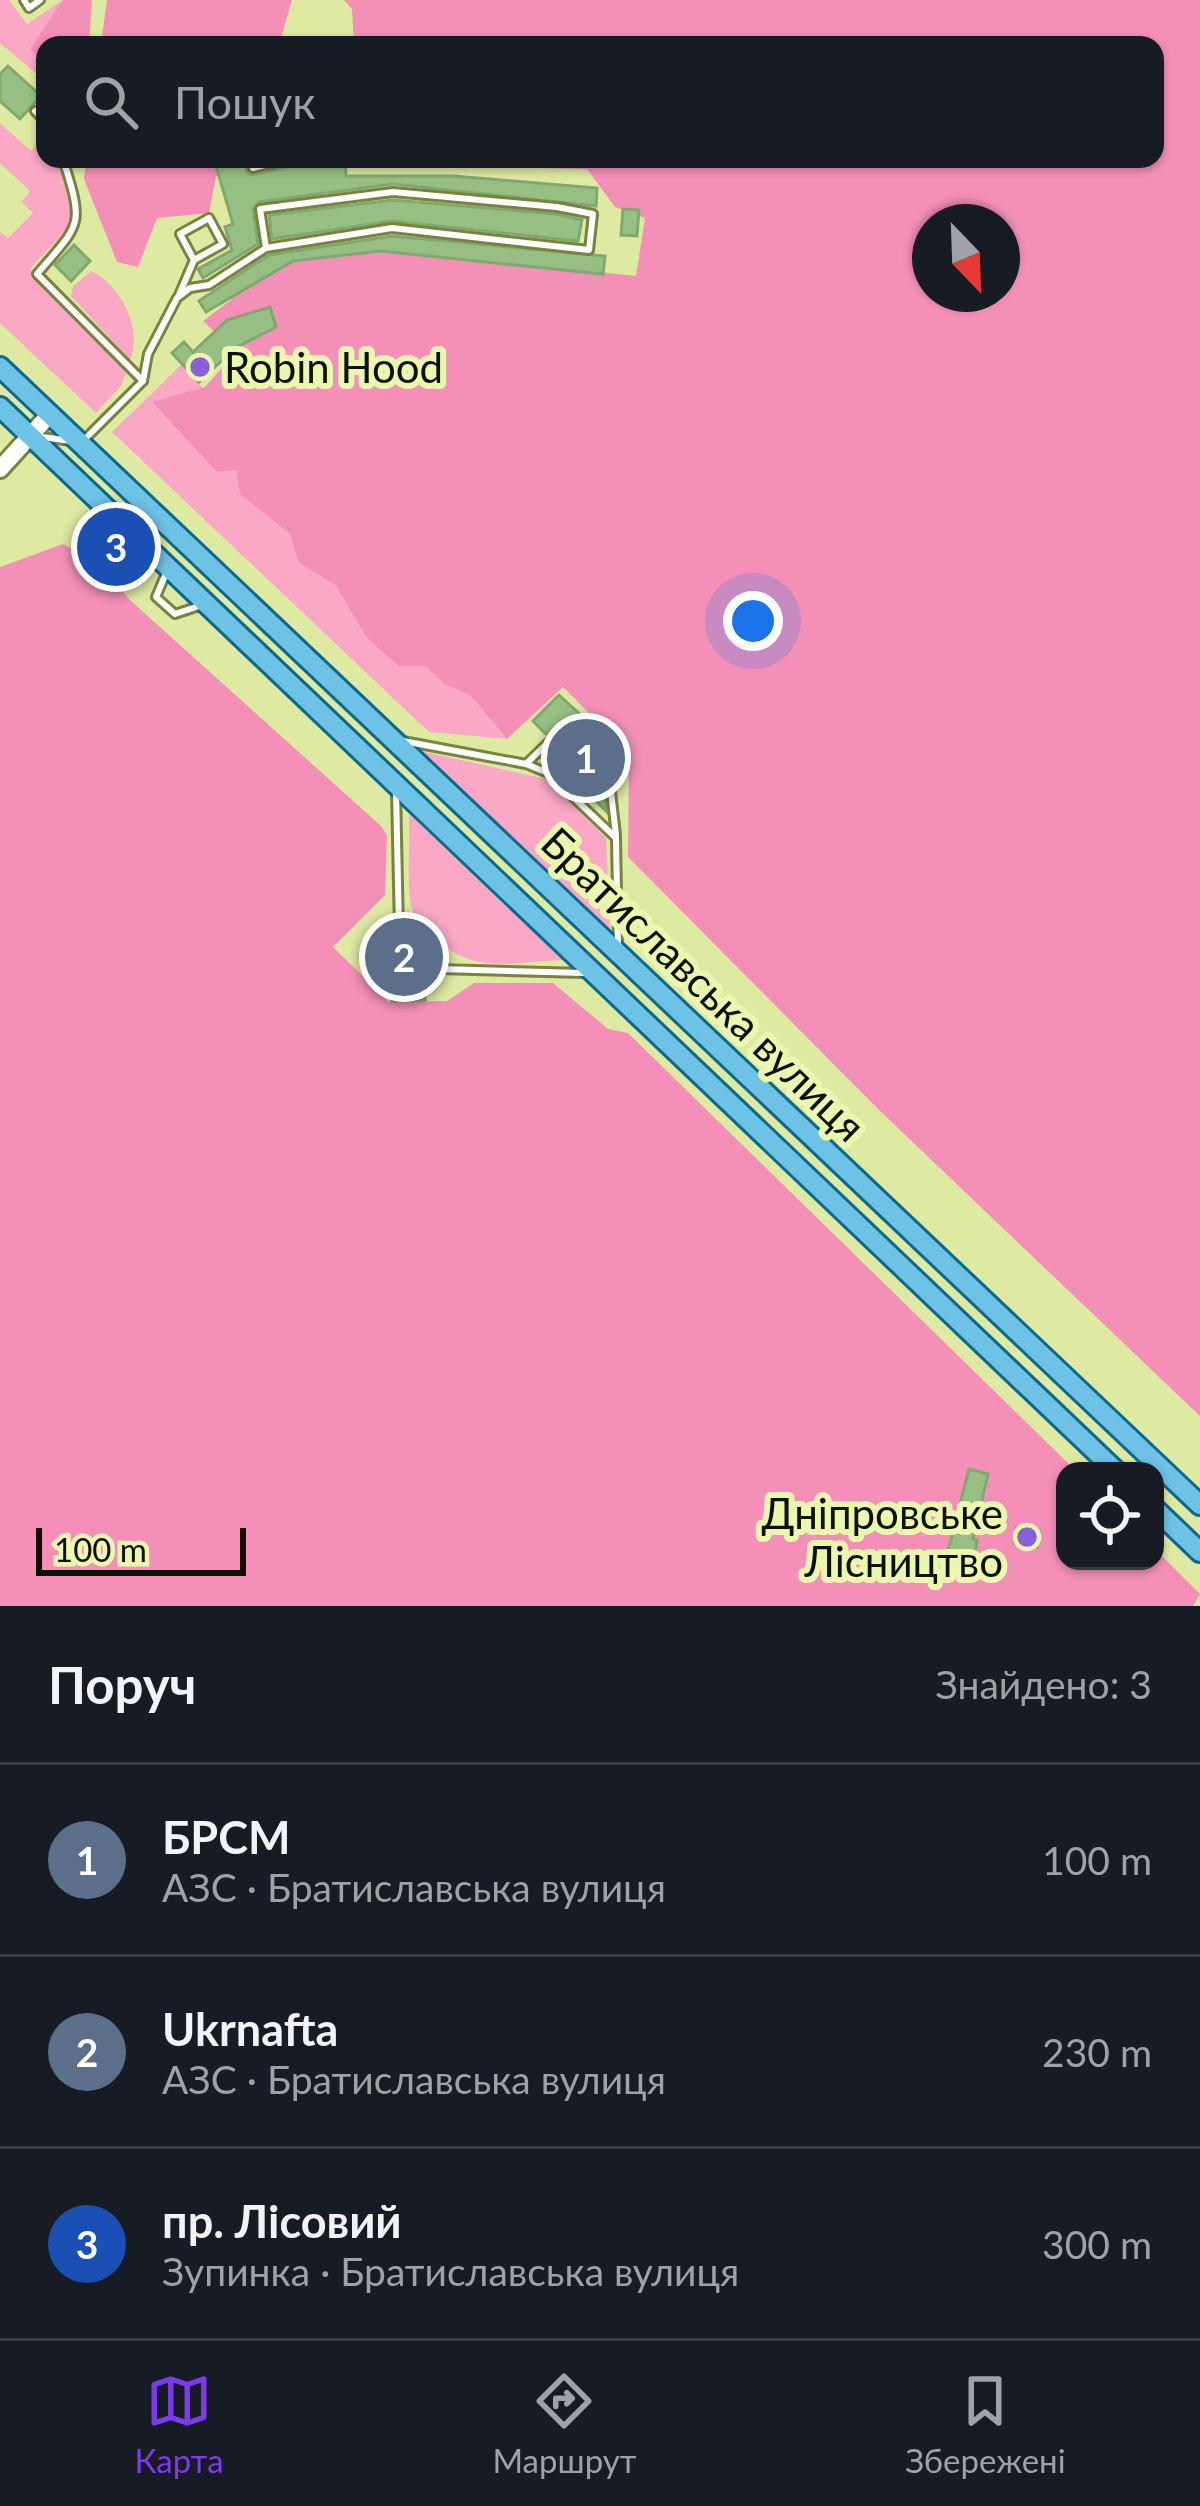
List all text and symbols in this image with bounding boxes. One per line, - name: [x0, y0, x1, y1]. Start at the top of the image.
- search box: [36, 36, 1164, 168]
- icon: search: [78, 69, 144, 135]
- text: Пошук: [174, 75, 315, 129]
- north arrow: [912, 204, 1020, 312]
- place label: Robin Hood: [224, 342, 443, 392]
- marker: Robin Hood: [187, 354, 213, 380]
- pin: 3: [77, 502, 155, 592]
- your location: [723, 591, 783, 651]
- pin: 1: [547, 713, 625, 803]
- street label: Братиславська вулиця: [532, 817, 876, 1151]
- pin: 2: [365, 912, 443, 1002]
- map controls: [1056, 1462, 1164, 1570]
- button: locate: [1056, 1462, 1164, 1570]
- place label: Дніпровське Лісництво: [762, 1488, 1003, 1586]
- scale bar: [36, 1522, 246, 1575]
- marker: Дніпровське Лісництво: [1014, 1524, 1040, 1550]
- text: 100 m: [54, 1529, 147, 1569]
- text: Поруч: [48, 1654, 197, 1715]
- text: Знайдено: 3: [935, 1661, 1152, 1707]
- text: БРСМ: [162, 1810, 290, 1864]
- text: 1: [76, 1837, 98, 1883]
- text: 100 m: [1042, 1837, 1152, 1883]
- text: АЗС · Братиславська вулиця: [162, 1864, 666, 1910]
- text: Ukrnafta: [162, 2002, 338, 2056]
- text: 2: [76, 2029, 98, 2075]
- text: 230 m: [1042, 2029, 1152, 2075]
- text: АЗС · Братиславська вулиця: [162, 2056, 666, 2102]
- text: пр. Лісовий: [162, 2194, 402, 2248]
- text: 3: [76, 2221, 98, 2267]
- text: 300 m: [1042, 2221, 1152, 2267]
- text: Зупинка · Братиславська вулиця: [162, 2248, 739, 2294]
- tab: Карта: [134, 2368, 224, 2480]
- tab: Маршрут: [492, 2368, 636, 2480]
- tab: Збережені: [905, 2368, 1066, 2480]

